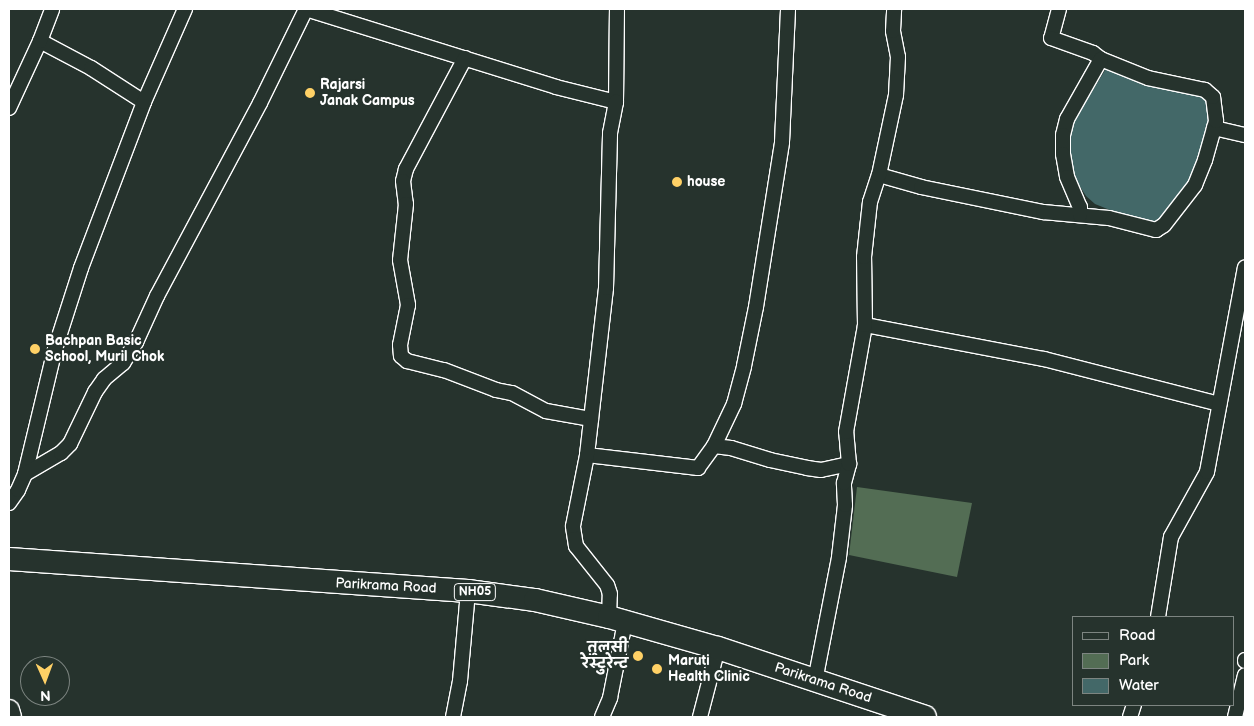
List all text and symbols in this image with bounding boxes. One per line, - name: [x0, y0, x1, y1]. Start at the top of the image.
- place label: Rajarsi Janak Campus: [320, 77, 415, 110]
- marker: Rajarsi Janak Campus: [304, 87, 316, 99]
- place label: house: [687, 174, 725, 190]
- marker: house: [671, 176, 683, 188]
- place label: Bachpan Basic School, Muril Chok: [45, 333, 164, 366]
- marker: Bachpan Basic School, Muril Chok: [29, 343, 41, 355]
- street label: Parikrama Road: [335, 575, 437, 597]
- road number: NH05: [454, 582, 496, 602]
- legend: [1072, 616, 1234, 706]
- text: Road: [1119, 626, 1155, 645]
- place label: तुलसी रेस्टुरेन्ट: [581, 640, 628, 672]
- marker: तुलसी रेस्टुरेन्ट: [632, 650, 644, 662]
- text: Park: [1119, 651, 1149, 670]
- place label: Maruti Health Clinic: [668, 653, 750, 686]
- north arrow: [20, 656, 70, 706]
- street label: Parikrama Road: [772, 659, 874, 707]
- marker: Maruti Health Clinic: [650, 662, 664, 676]
- text: Water: [1119, 676, 1159, 695]
- text: N: [40, 687, 51, 704]

